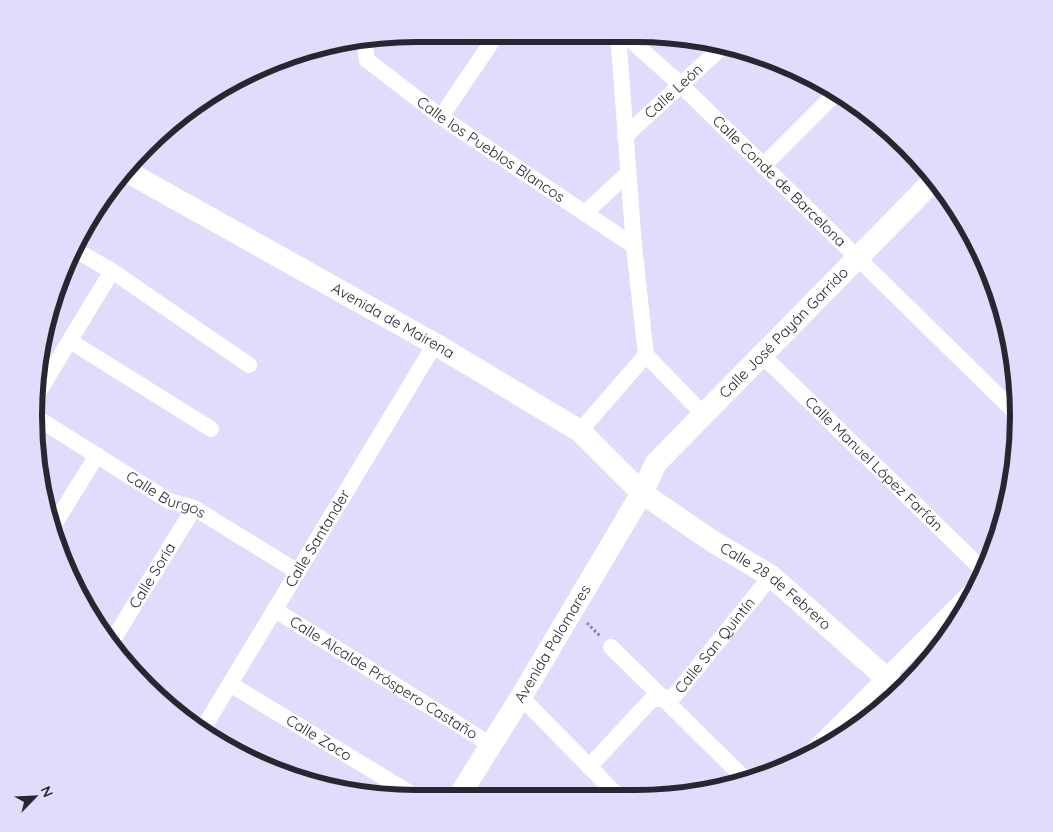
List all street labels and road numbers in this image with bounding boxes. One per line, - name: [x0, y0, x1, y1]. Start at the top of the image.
- street label: Calle León: [640, 60, 706, 123]
- street label: Calle los Pueblos Blancos: [413, 92, 569, 206]
- street label: Calle Conde de Barcelona: [709, 111, 851, 251]
- street label: Calle José Payán Garrido: [715, 263, 852, 402]
- street label: Avenida de Mairena: [328, 278, 458, 362]
- street label: Calle Manuel López Farfán: [801, 392, 947, 535]
- street label: Calle Burgos: [123, 466, 210, 522]
- street label: Calle Santander: [281, 486, 354, 591]
- street label: Calle 28 de Febrero: [717, 538, 835, 634]
- street label: Calle Soria: [125, 539, 179, 612]
- street label: Avenida Palomares: [510, 581, 594, 706]
- street label: Calle San Quintín: [670, 593, 759, 697]
- street label: Calle Alcalde Próspero Castaño: [286, 612, 481, 743]
- street label: Calle Zoco: [283, 710, 356, 765]

